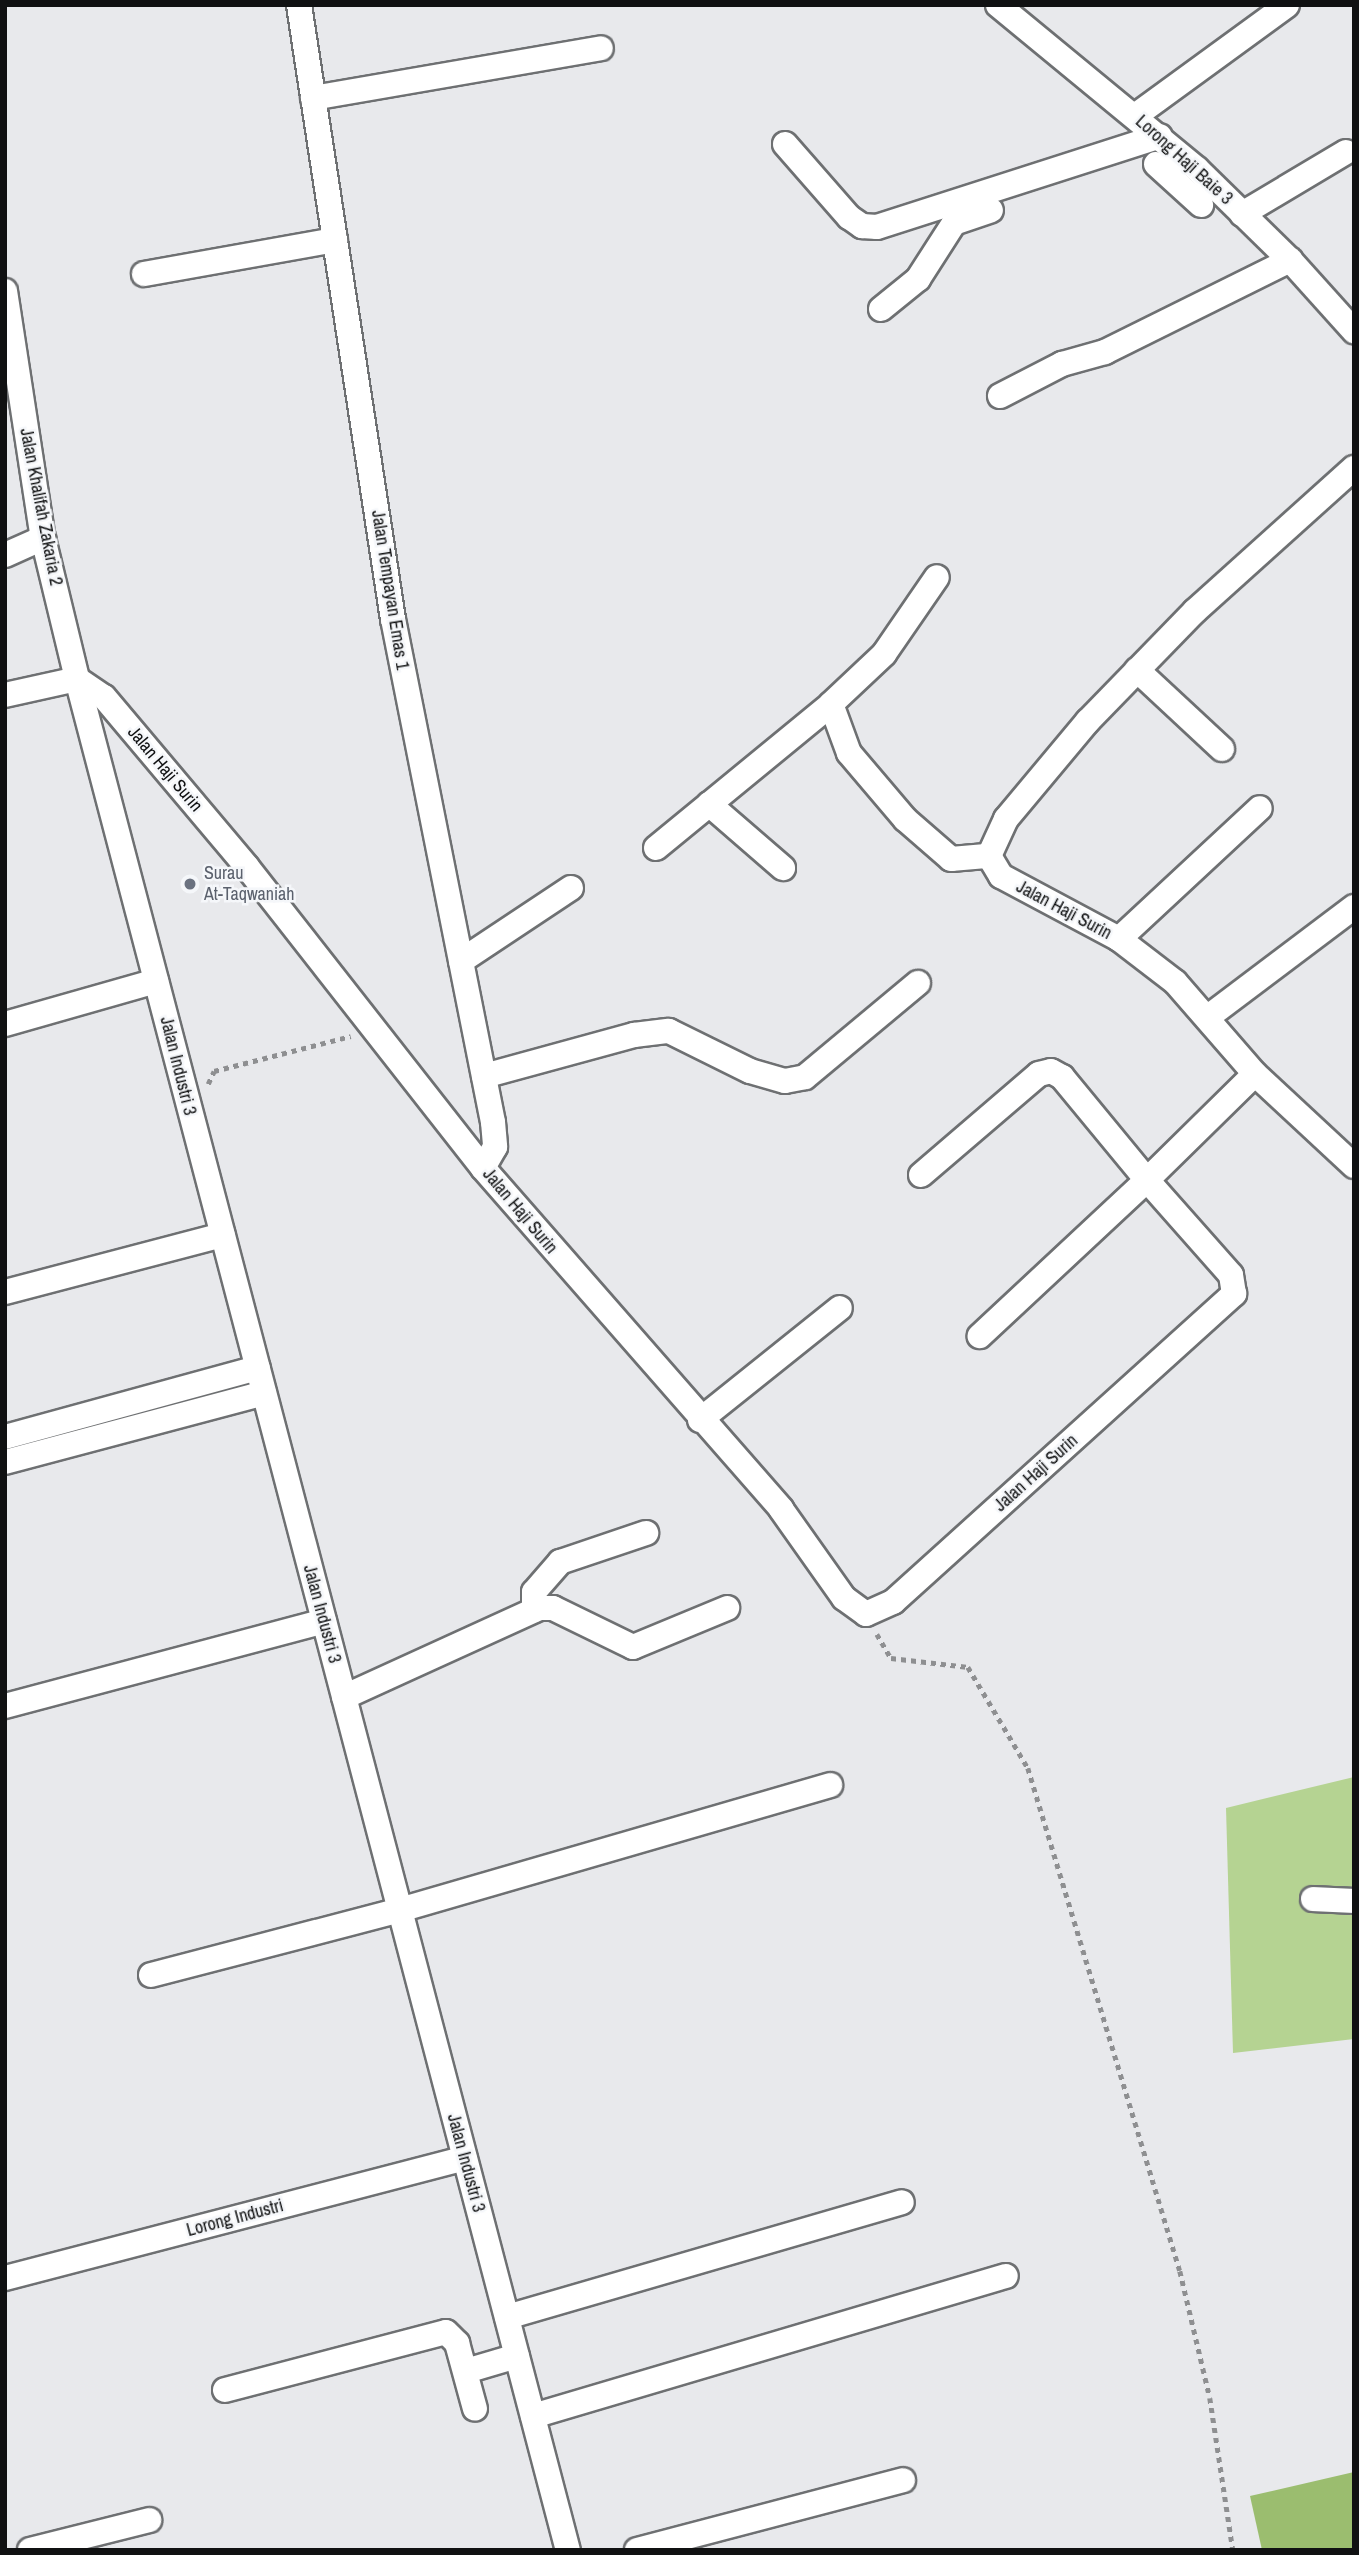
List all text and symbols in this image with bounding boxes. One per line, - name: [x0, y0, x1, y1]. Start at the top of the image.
- street label: Lorong Haji Baie 3: [1131, 111, 1237, 209]
- street label: Jalan Khalifah Zakaria 2: [15, 426, 67, 588]
- street label: Jalan Tempayan Emas 1: [367, 508, 413, 672]
- street label: Jalan Haji Surin: [123, 722, 207, 816]
- place label: Surau At-Taqwaniah: [204, 863, 295, 906]
- marker: Surau At-Taqwaniah: [182, 876, 198, 892]
- street label: Jalan Haji Surin: [1013, 876, 1115, 944]
- street label: Jalan Industri 3: [155, 1014, 201, 1118]
- street label: Jalan Haji Surin: [478, 1164, 562, 1258]
- street label: Jalan Haji Surin: [990, 1430, 1082, 1516]
- street label: Jalan Industri 3: [299, 1562, 345, 1666]
- street label: Jalan Industri 3: [443, 2111, 489, 2215]
- street label: Lorong Industri: [184, 2195, 286, 2241]

